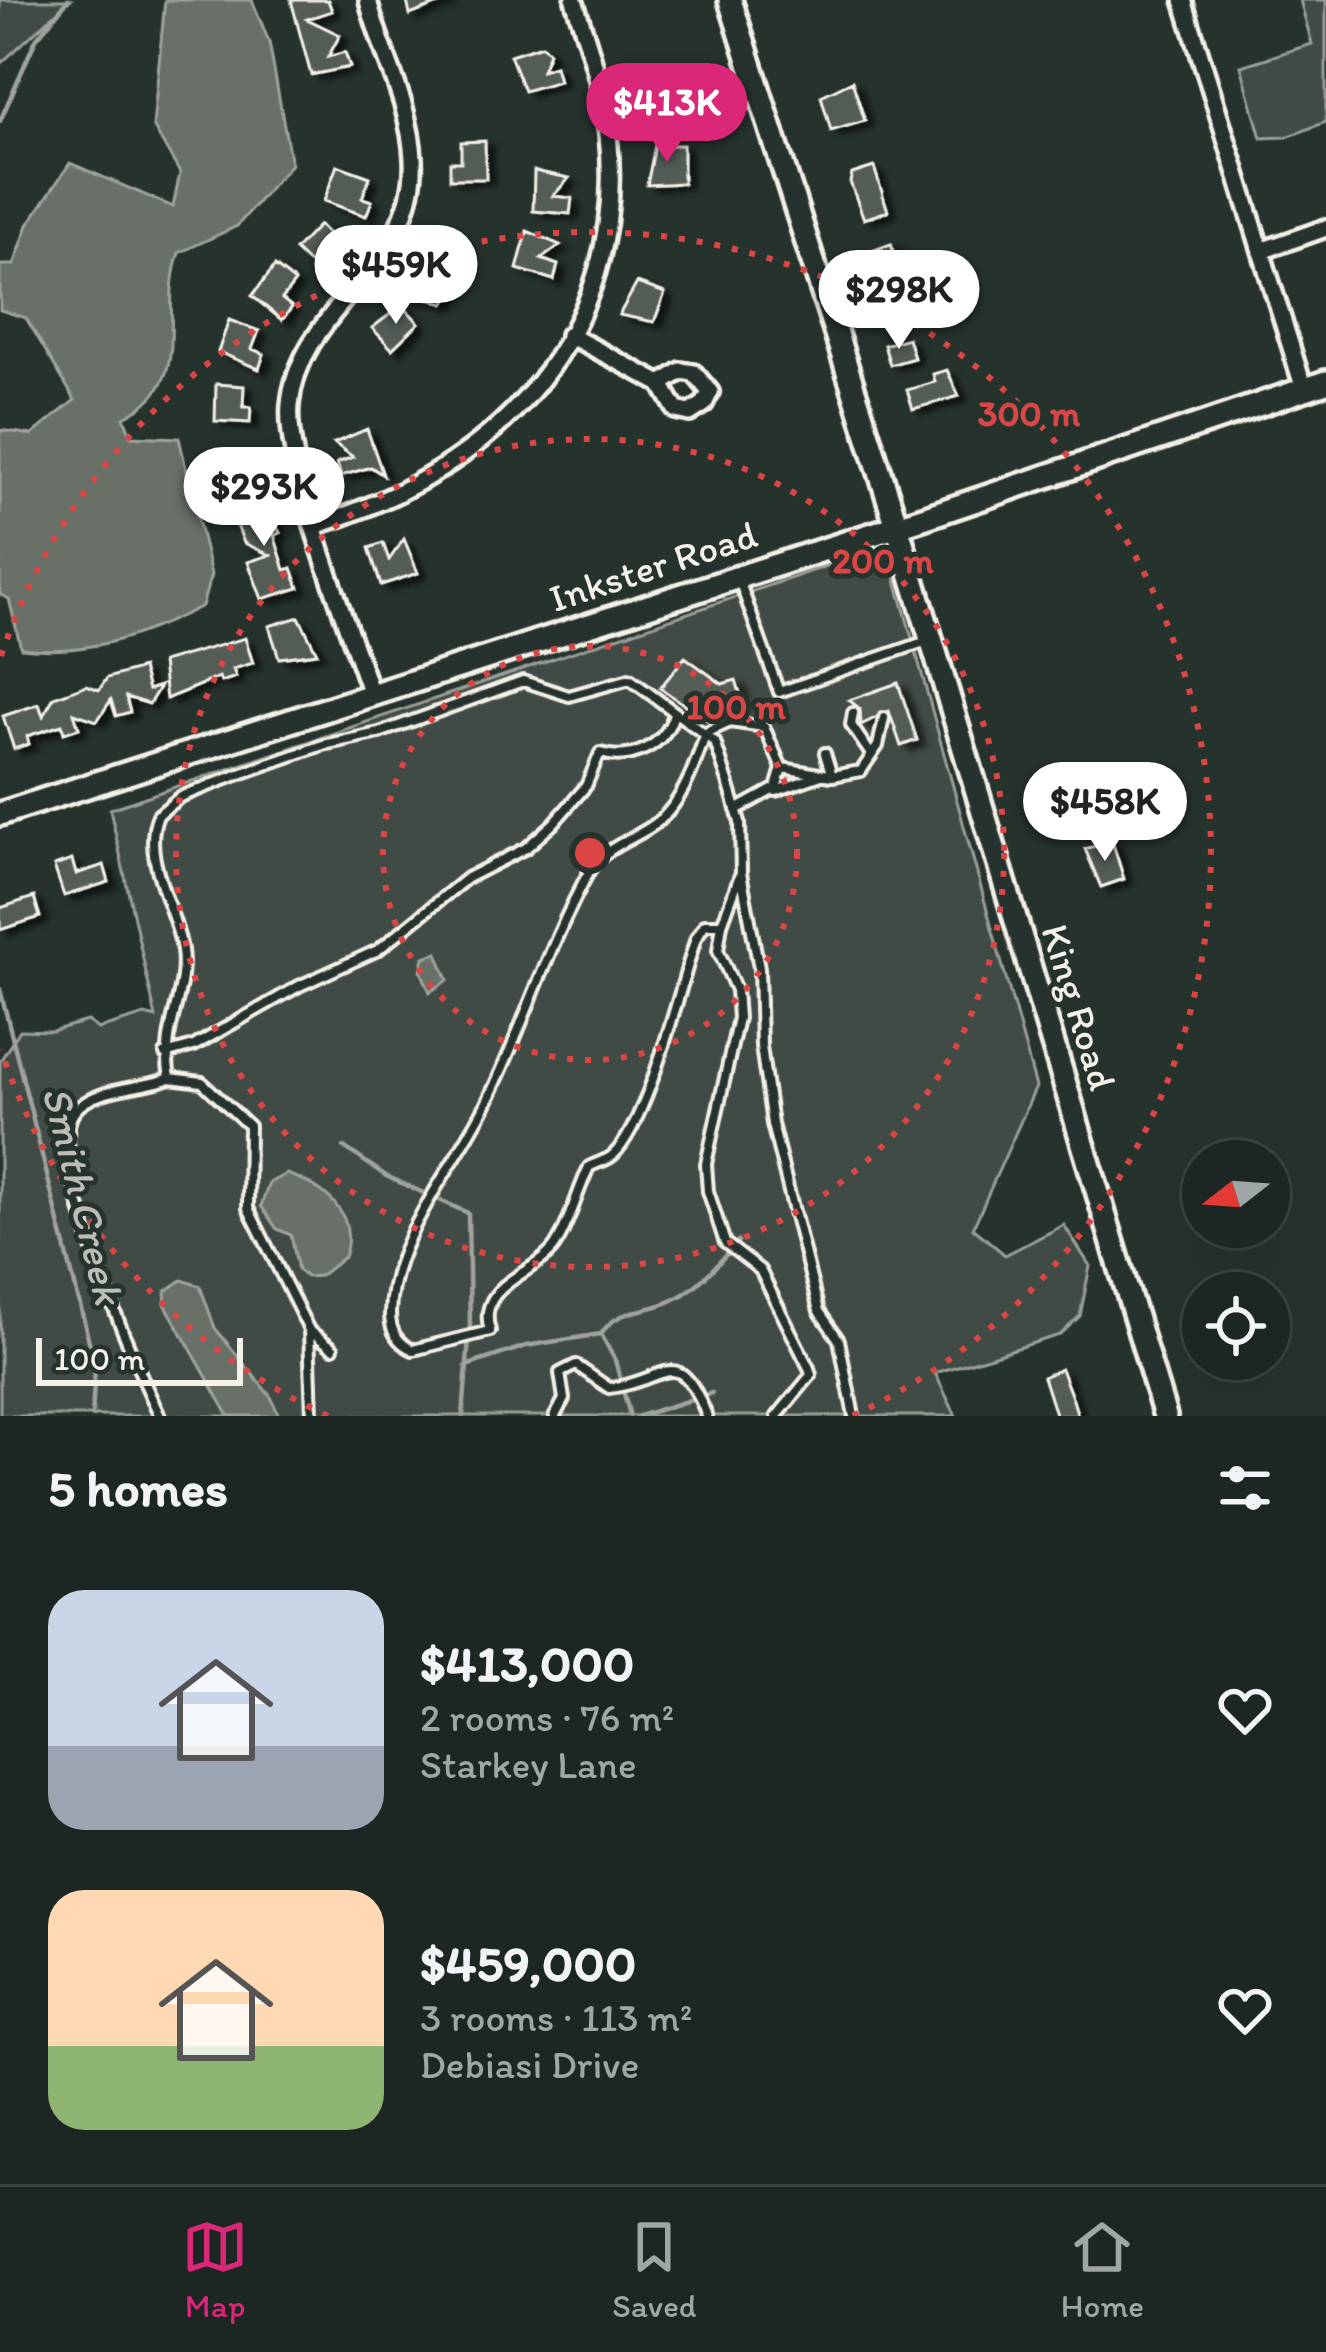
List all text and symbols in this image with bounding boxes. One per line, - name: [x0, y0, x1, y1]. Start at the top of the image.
- pin: $413K: [583, 63, 751, 165]
- text: $413K: [613, 78, 721, 125]
- pin: $459K: [312, 225, 480, 327]
- text: $459K: [341, 240, 451, 287]
- pin: $298K: [815, 250, 983, 352]
- text: $298K: [846, 265, 952, 312]
- text: 300 m: [978, 392, 1081, 435]
- pin: $293K: [180, 447, 348, 549]
- text: $293K: [211, 462, 317, 509]
- street label: Inkster Road: [543, 510, 763, 622]
- text: 200 m: [832, 539, 935, 582]
- text: 100 m: [686, 685, 786, 728]
- pin: $458K: [1021, 762, 1189, 864]
- text: $458K: [1050, 777, 1160, 824]
- centre of rings: [569, 832, 611, 874]
- street label: King Road: [1032, 918, 1126, 1096]
- water label: Smith Creek: [31, 1081, 135, 1312]
- north arrow: [1182, 1140, 1290, 1248]
- map controls: [1182, 1140, 1290, 1380]
- button: locate: [1182, 1272, 1290, 1380]
- scale bar: [36, 1332, 243, 1385]
- text: 100 m: [54, 1339, 145, 1378]
- icon: filters: [1212, 1455, 1278, 1521]
- text: 5 homes: [48, 1458, 228, 1519]
- text: $413,000: [420, 1633, 634, 1694]
- icon: home: [144, 1638, 288, 1782]
- icon: heart: [1212, 1677, 1278, 1743]
- text: 2 rooms · 76 m²: [420, 1694, 674, 1741]
- text: Starkey Lane: [420, 1741, 637, 1788]
- text: $459,000: [420, 1933, 636, 1994]
- icon: home: [144, 1938, 288, 2082]
- icon: heart: [1212, 1977, 1278, 2043]
- text: 3 rooms · 113 m²: [420, 1994, 692, 2041]
- text: Debiasi Drive: [420, 2041, 639, 2088]
- tab: Map: [182, 2214, 248, 2325]
- tab: Saved: [612, 2214, 696, 2325]
- tab: Home: [1061, 2214, 1144, 2325]

